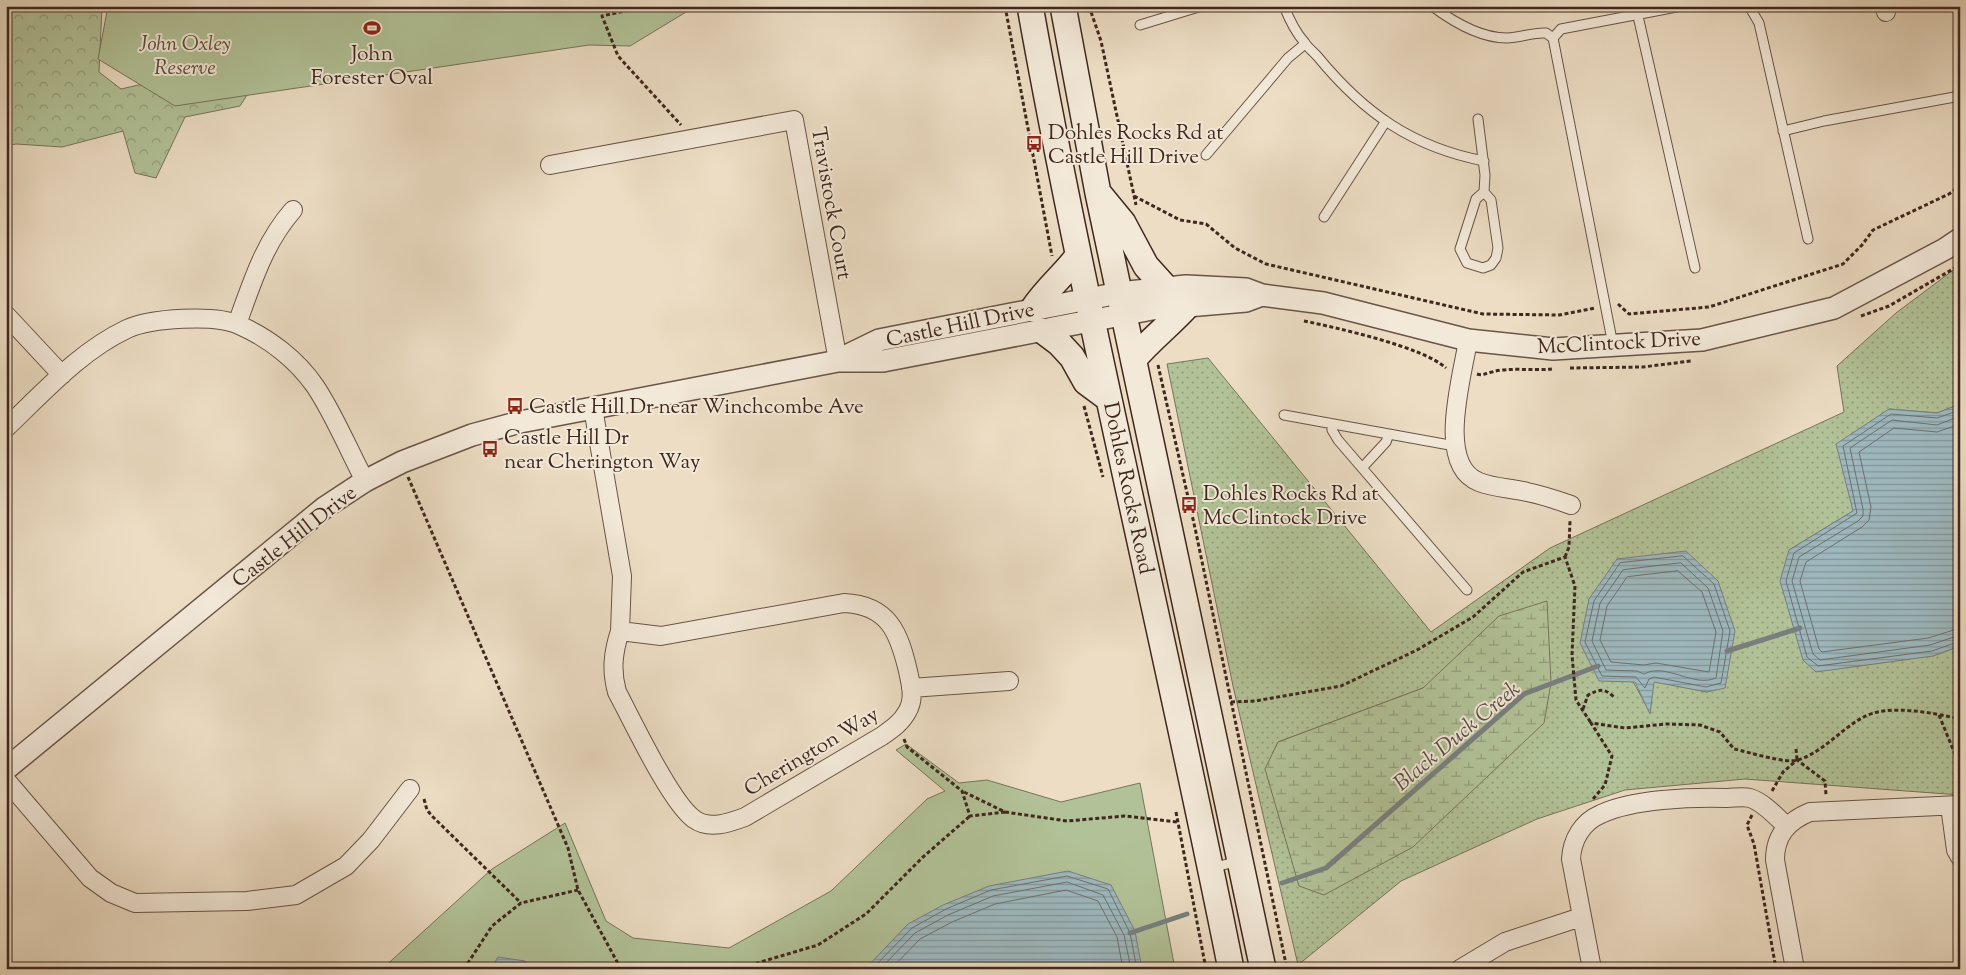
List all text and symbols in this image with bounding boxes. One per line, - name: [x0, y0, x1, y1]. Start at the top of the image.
- sports icon: John Forester Oval: [362, 18, 382, 38]
- park label: John Oxley Reserve: [139, 30, 230, 84]
- place label: John Forester Oval: [311, 40, 433, 94]
- place label: Dohles Rocks Rd at Castle Hill Drive: [1048, 119, 1223, 173]
- street label: Travistock Court: [802, 125, 858, 282]
- bus stop icon: Dohles Rocks Rd at Castle Hill Drive: [1024, 134, 1044, 154]
- street label: Castle Hill Drive: [883, 296, 1037, 356]
- street label: McClintock Drive: [1536, 325, 1702, 363]
- place label: Castle Hill Dr near Winchcombe Ave: [529, 393, 864, 423]
- bus stop icon: Castle Hill Dr near Winchcombe Ave: [505, 396, 525, 416]
- street label: Dohles Rocks Road: [1094, 400, 1160, 577]
- place label: Castle Hill Dr near Cherington Way: [504, 424, 701, 478]
- bus stop icon: Castle Hill Dr near Cherington Way: [480, 439, 500, 459]
- street label: Castle Hill Drive: [227, 479, 364, 596]
- place label: Dohles Rocks Rd at McClintock Drive: [1203, 480, 1378, 534]
- bus stop icon: Dohles Rocks Rd at McClintock Drive: [1179, 495, 1199, 515]
- water label: Black Duck Creek: [1388, 675, 1528, 800]
- street label: Cherington Way: [739, 700, 886, 805]

